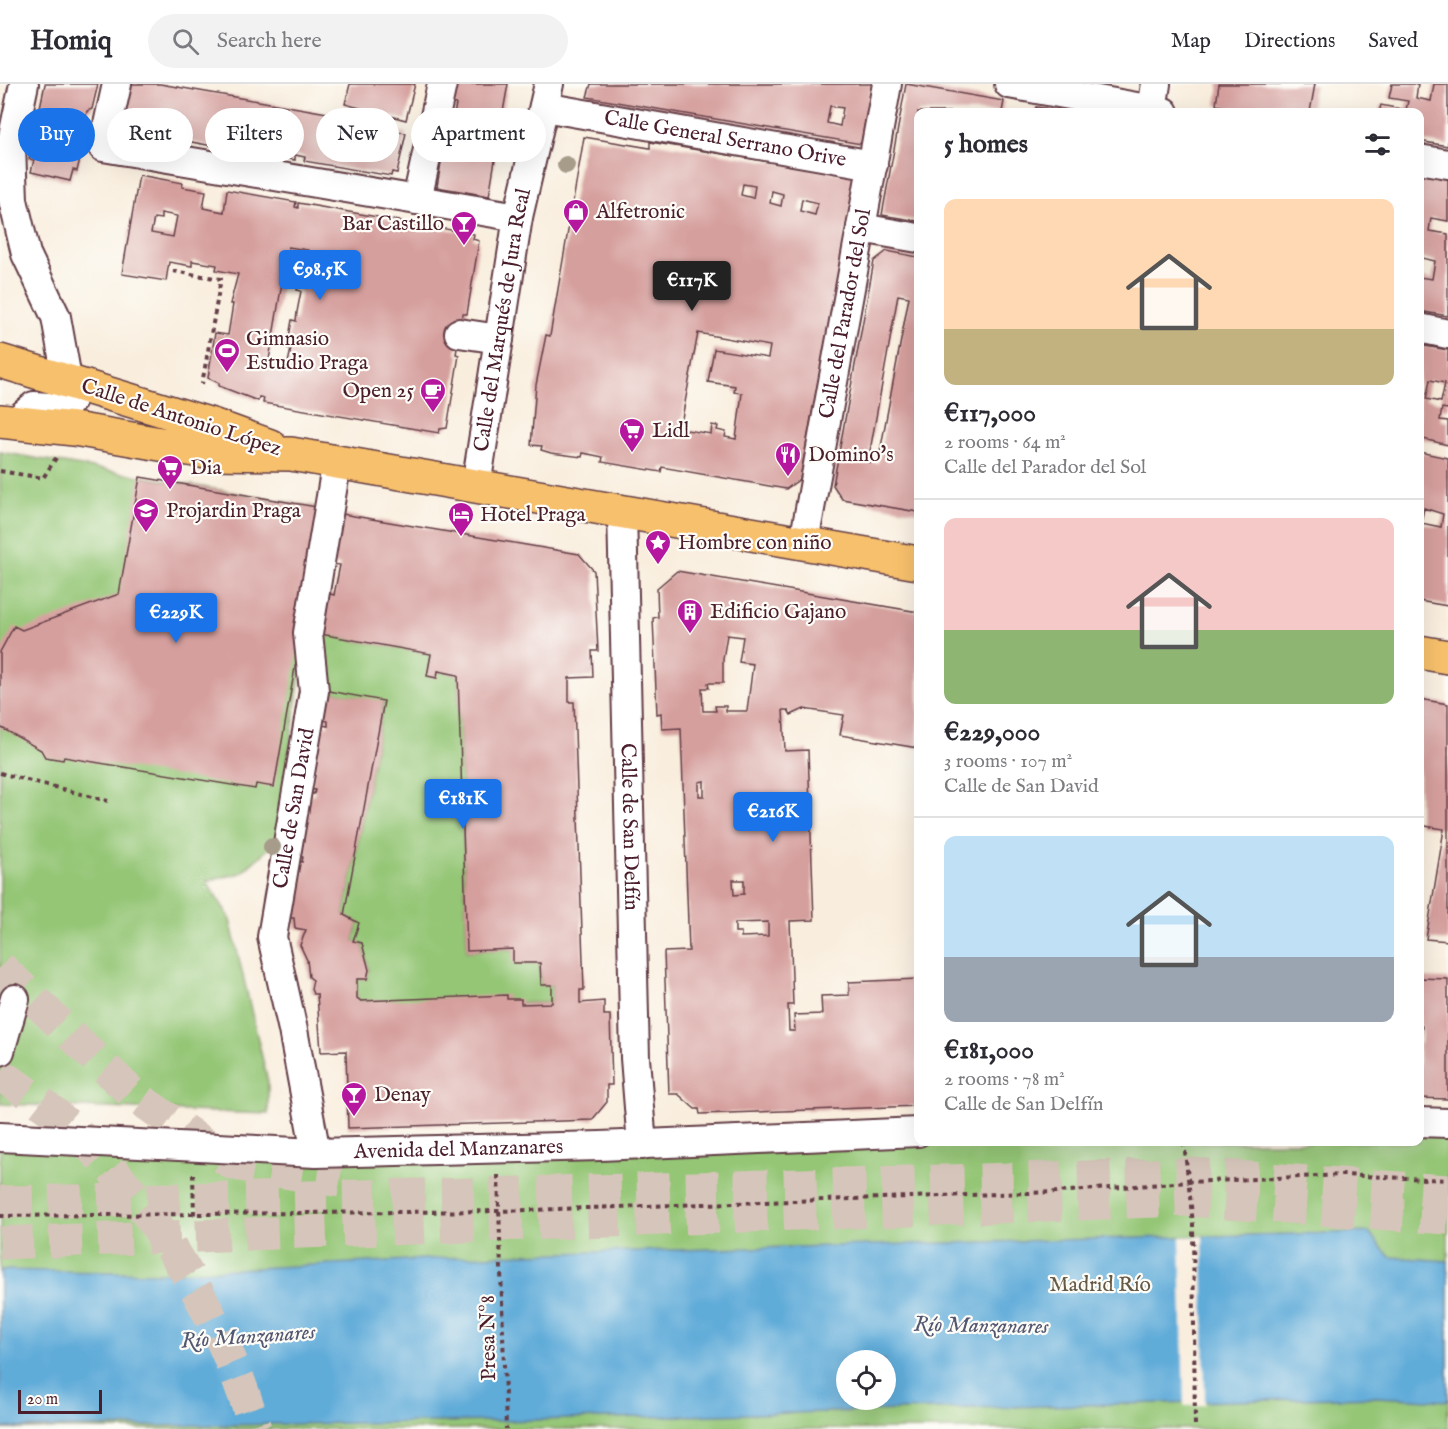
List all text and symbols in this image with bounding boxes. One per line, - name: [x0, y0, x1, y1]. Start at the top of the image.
- search box: [148, 14, 568, 68]
- text: Homiq: [30, 24, 112, 59]
- icon: search: [169, 25, 202, 58]
- text: Search here: [217, 27, 322, 55]
- text: Map: [1171, 28, 1211, 55]
- text: Directions: [1244, 28, 1335, 55]
- text: Saved: [1368, 28, 1418, 55]
- street label: Calle General Serrano Orive: [602, 104, 849, 174]
- chip: Buy: [18, 108, 95, 162]
- chip: Rent: [107, 108, 193, 162]
- chip: Filters: [205, 108, 304, 162]
- chip: New: [316, 108, 399, 162]
- chip: Apartment: [411, 108, 546, 162]
- text: 5 homes: [944, 128, 1028, 161]
- icon: filters: [1361, 128, 1394, 161]
- street label: Calle del Marqués de Jura Real: [468, 185, 538, 454]
- shop icon: Alfetronic: [561, 197, 591, 235]
- place label: Alfetronic: [595, 199, 685, 226]
- street label: Calle del Parador del Sol: [813, 206, 878, 421]
- bar icon: Bar Castillo: [449, 209, 479, 247]
- place label: Bar Castillo: [342, 211, 444, 238]
- icon: home: [1115, 238, 1223, 346]
- pin: €98.5K: [271, 250, 369, 301]
- text: €98.5K: [293, 257, 347, 282]
- pin: €117K: [650, 261, 734, 312]
- text: €117K: [667, 268, 717, 293]
- place label: Gimnasio Estudio Praga: [246, 326, 369, 377]
- sports icon: Gimnasio Estudio Praga: [212, 336, 242, 374]
- street label: Calle de Antonio López: [78, 373, 285, 463]
- cafe icon: Open 25: [418, 376, 448, 414]
- place label: Open 25: [342, 378, 414, 405]
- text: €117,000: [944, 397, 1036, 430]
- supermarket icon: Lidl: [617, 416, 647, 454]
- place label: Lidl: [652, 418, 690, 445]
- text: 2 rooms · 64 m²: [944, 430, 1066, 455]
- restaurant icon: Domino's: [773, 440, 803, 478]
- place label: Domino's: [808, 442, 894, 469]
- supermarket icon: Dia: [155, 453, 185, 491]
- place label: Dia: [190, 455, 222, 482]
- text: Calle del Parador del Sol: [944, 455, 1146, 480]
- school or university icon: Projardin Praga: [131, 496, 161, 534]
- place label: Projardin Praga: [166, 498, 302, 525]
- hotel icon: Hotel Praga: [446, 500, 476, 538]
- place label: Hotel Praga: [480, 502, 587, 529]
- place icon: Hombre con niño: [643, 528, 673, 566]
- place label: Hombre con niño: [678, 530, 832, 557]
- icon: home: [1115, 557, 1223, 665]
- pin: €229K: [134, 593, 218, 644]
- building icon: Edificio Gajano: [675, 597, 705, 635]
- place label: Edificio Gajano: [710, 599, 846, 626]
- text: €229K: [149, 600, 203, 625]
- text: €229,000: [944, 716, 1040, 749]
- street label: Calle de San David: [267, 725, 321, 891]
- street label: Calle de San Delfín: [614, 743, 645, 911]
- text: 3 rooms · 107 m²: [944, 749, 1072, 774]
- text: Calle de San David: [944, 774, 1099, 799]
- pin: €181K: [421, 779, 505, 830]
- text: €181K: [439, 786, 487, 811]
- pin: €216K: [731, 792, 815, 843]
- text: €216K: [747, 799, 799, 824]
- icon: home: [1115, 875, 1223, 983]
- text: €181,000: [944, 1034, 1034, 1067]
- text: 2 rooms · 78 m²: [944, 1067, 1065, 1092]
- bar icon: Denay: [339, 1080, 369, 1118]
- place label: Denay: [374, 1082, 432, 1109]
- text: Calle de San Delfín: [944, 1092, 1103, 1117]
- street label: Avenida del Manzanares: [353, 1133, 563, 1166]
- park label: Madrid Río: [1049, 1272, 1151, 1299]
- street label: Presa Nº8: [475, 1295, 503, 1381]
- water label: Río Manzanares: [913, 1311, 1049, 1341]
- water label: Río Manzanares: [180, 1318, 317, 1356]
- map controls: [836, 1350, 896, 1410]
- button: locate: [836, 1350, 896, 1410]
- scale bar: [18, 1387, 102, 1414]
- text: 20 m: [27, 1390, 58, 1410]

